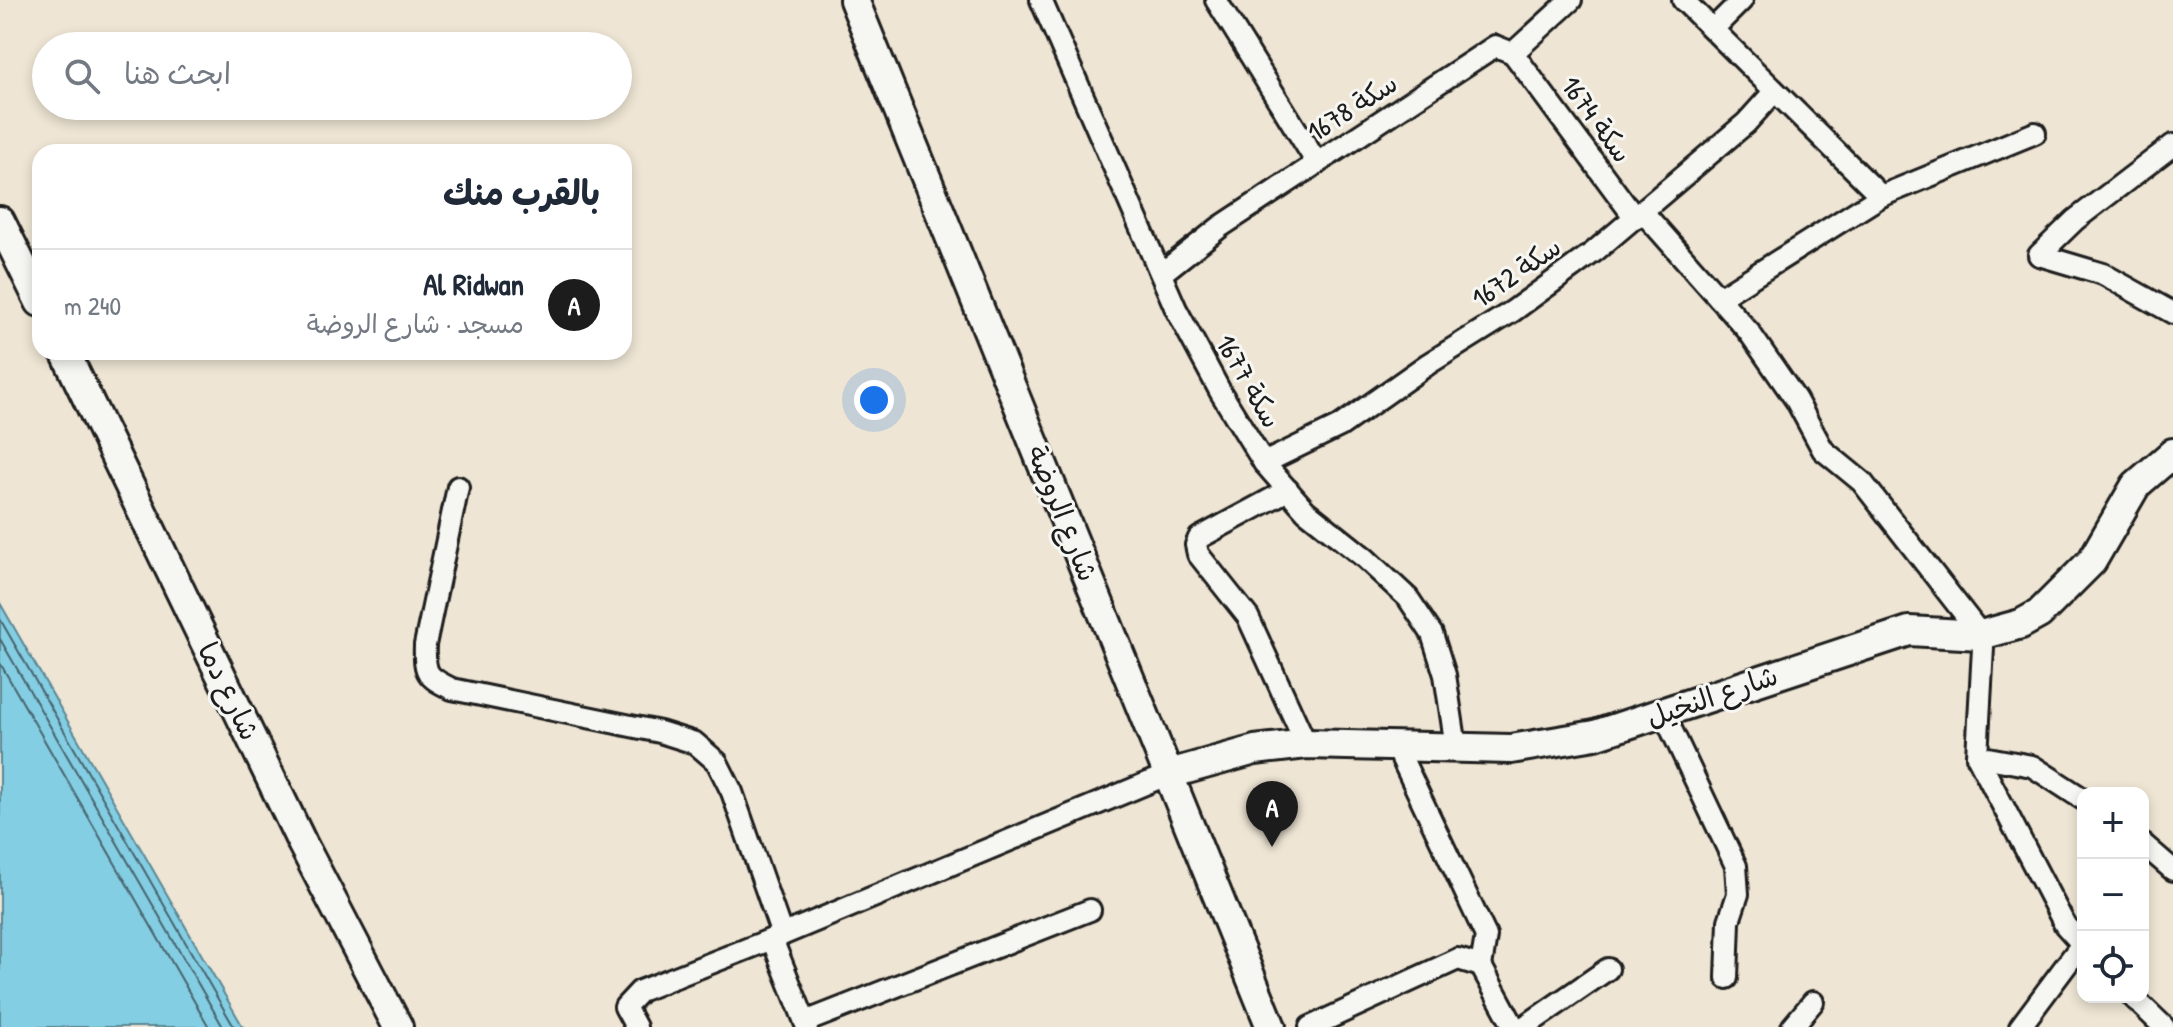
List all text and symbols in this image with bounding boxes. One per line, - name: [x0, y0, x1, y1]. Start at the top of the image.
- search box: [32, 32, 632, 120]
- text: ابحث هنا: [124, 53, 231, 93]
- icon: search: [60, 54, 104, 98]
- street label: سكة 1678: [1300, 64, 1404, 150]
- street label: سكة 1674: [1553, 68, 1641, 170]
- text: بالقرب منك: [443, 170, 600, 216]
- street label: سكة 1672: [1464, 227, 1568, 317]
- text: Al Ridwan: [423, 264, 524, 304]
- text: 240 m: [64, 288, 121, 323]
- text: A: [568, 288, 580, 323]
- text: مسجد · شارع الروضة: [307, 306, 524, 341]
- street label: سكة 1677: [1207, 327, 1291, 435]
- your location: [854, 380, 894, 420]
- street label: شارع الروضة: [1018, 439, 1108, 587]
- street label: شارع دما: [188, 636, 269, 747]
- street label: شارع النخيل: [1641, 656, 1783, 737]
- pin: A: [1246, 781, 1298, 847]
- map controls: [2077, 787, 2149, 1003]
- button: +: [2077, 787, 2149, 859]
- button: −: [2077, 859, 2149, 931]
- button: locate: [2077, 931, 2149, 1003]

